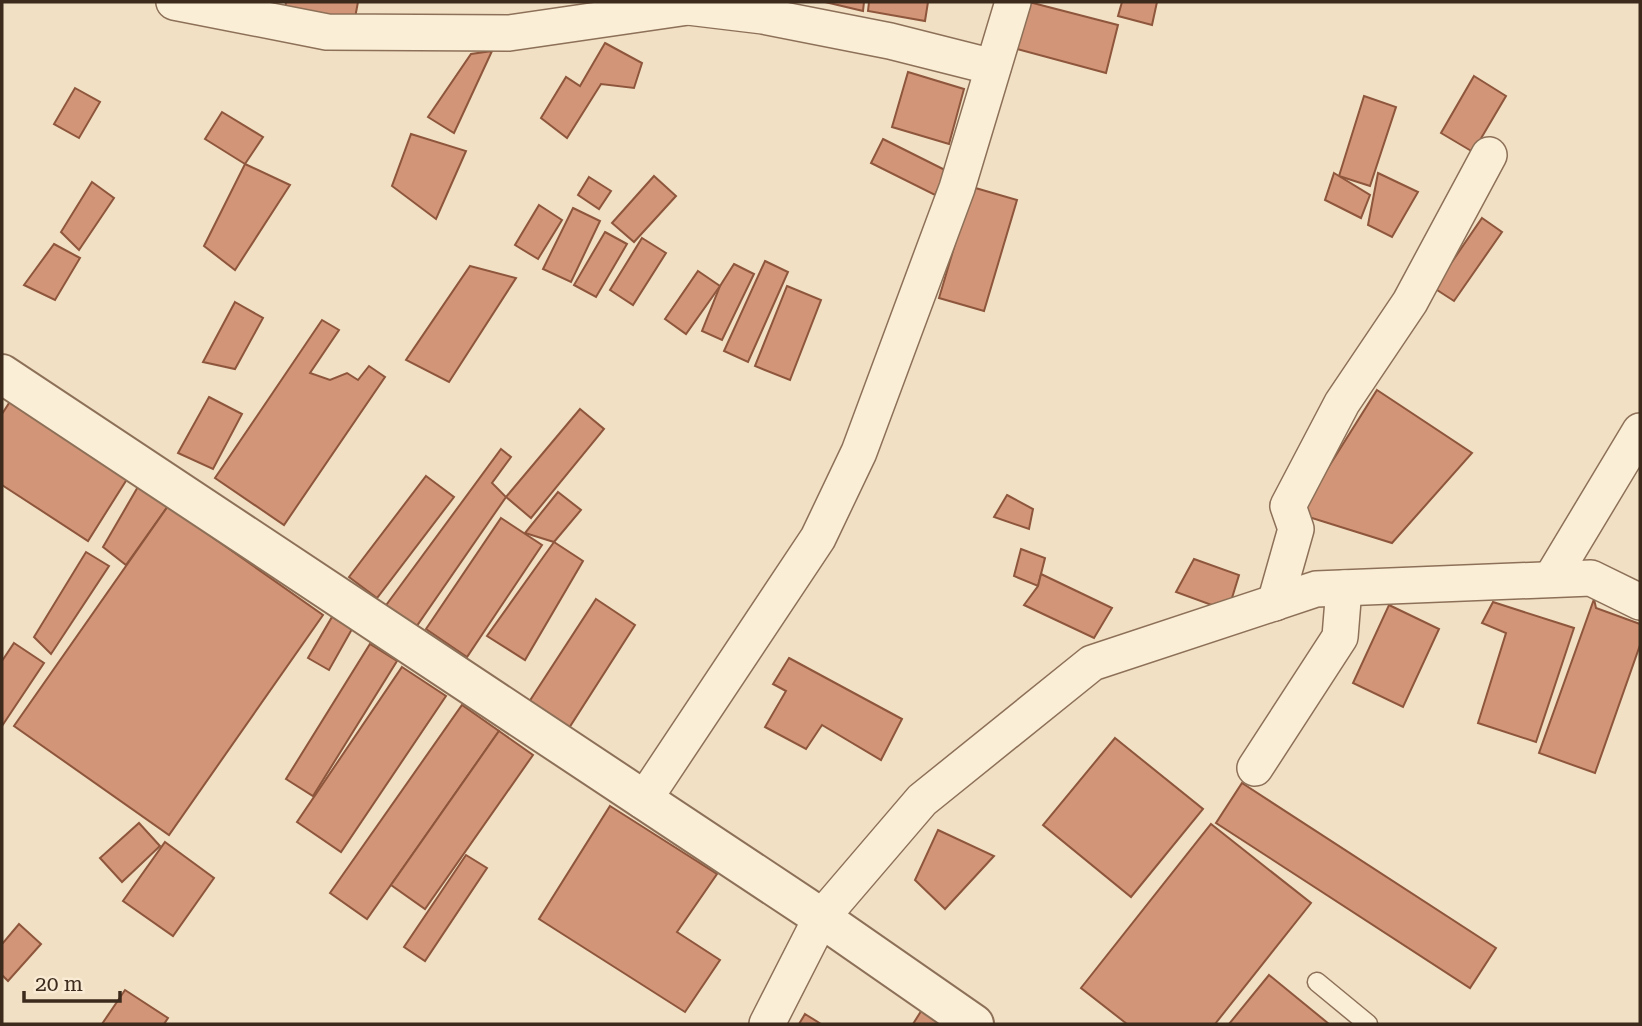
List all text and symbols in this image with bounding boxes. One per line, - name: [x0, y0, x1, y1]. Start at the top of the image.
- scale bar: [24, 960, 121, 1004]
- text: 20 m: [35, 972, 83, 996]

